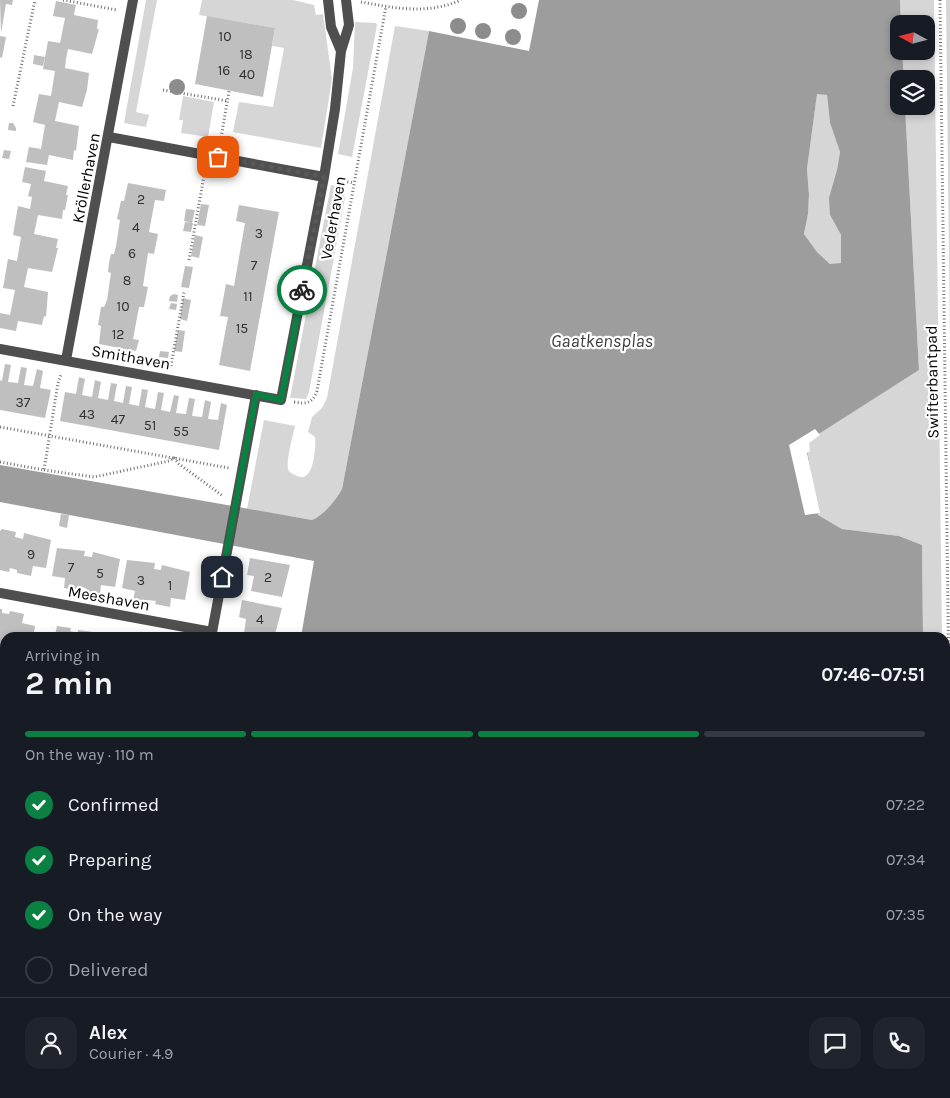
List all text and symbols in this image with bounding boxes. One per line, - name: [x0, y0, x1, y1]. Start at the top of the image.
- north arrow: [890, 15, 935, 60]
- map controls: [890, 15, 935, 115]
- house number: 10: [219, 28, 231, 45]
- house number: 18: [239, 46, 253, 63]
- house number: 16: [218, 62, 230, 79]
- house number: 40: [239, 66, 255, 83]
- button: layers: [890, 70, 935, 115]
- street label: Kröllerhaven: [68, 131, 104, 225]
- pin: [197, 136, 239, 178]
- icon: bag: [204, 143, 232, 171]
- street label: Vederhaven: [316, 175, 350, 261]
- house number: 2: [137, 191, 145, 208]
- house number: 4: [132, 219, 140, 236]
- house number: 3: [255, 225, 263, 242]
- house number: 6: [128, 245, 136, 262]
- house number: 7: [251, 257, 258, 274]
- courier: [277, 265, 327, 315]
- house number: 8: [123, 272, 131, 289]
- icon: bike: [288, 276, 316, 304]
- house number: 11: [243, 288, 253, 305]
- house number: 10: [117, 298, 129, 315]
- house number: 15: [236, 320, 248, 337]
- street label: Swifterbantpad: [922, 325, 942, 439]
- house number: 12: [112, 326, 124, 343]
- water label: Gaatkensplas: [551, 330, 653, 352]
- street label: Smithaven: [90, 341, 172, 373]
- house number: 37: [16, 394, 31, 411]
- house number: 43: [79, 406, 95, 423]
- house number: 47: [111, 411, 126, 428]
- house number: 51: [144, 417, 156, 434]
- house number: 55: [173, 423, 189, 440]
- house number: 9: [27, 546, 35, 563]
- pin: [201, 556, 243, 598]
- house number: 7: [68, 559, 75, 576]
- icon: home: [208, 563, 236, 591]
- house number: 5: [96, 565, 104, 582]
- house number: 2: [264, 569, 272, 586]
- house number: 3: [137, 572, 145, 589]
- house number: 1: [168, 577, 172, 594]
- street label: Meeshaven: [67, 581, 151, 615]
- house number: 4: [256, 611, 264, 628]
- text: Arriving in: [25, 646, 100, 665]
- text: 07:46–07:51: [821, 664, 925, 686]
- text: 2 min: [25, 665, 113, 702]
- text: On the way · 110 m: [25, 745, 154, 764]
- icon: check: [25, 791, 53, 819]
- text: Confirmed: [68, 794, 159, 816]
- text: 07:22: [886, 795, 925, 814]
- icon: check: [25, 846, 53, 874]
- text: Preparing: [68, 849, 151, 871]
- text: 07:34: [886, 850, 925, 869]
- icon: check: [25, 901, 53, 929]
- text: On the way: [68, 904, 162, 926]
- text: 07:35: [886, 905, 925, 924]
- text: Delivered: [68, 959, 148, 981]
- button: person: [25, 1017, 77, 1069]
- button: chat: [809, 1017, 861, 1069]
- button: phone: [873, 1017, 925, 1069]
- text: Alex: [89, 1022, 127, 1044]
- text: Courier · 4.9: [89, 1044, 173, 1063]

